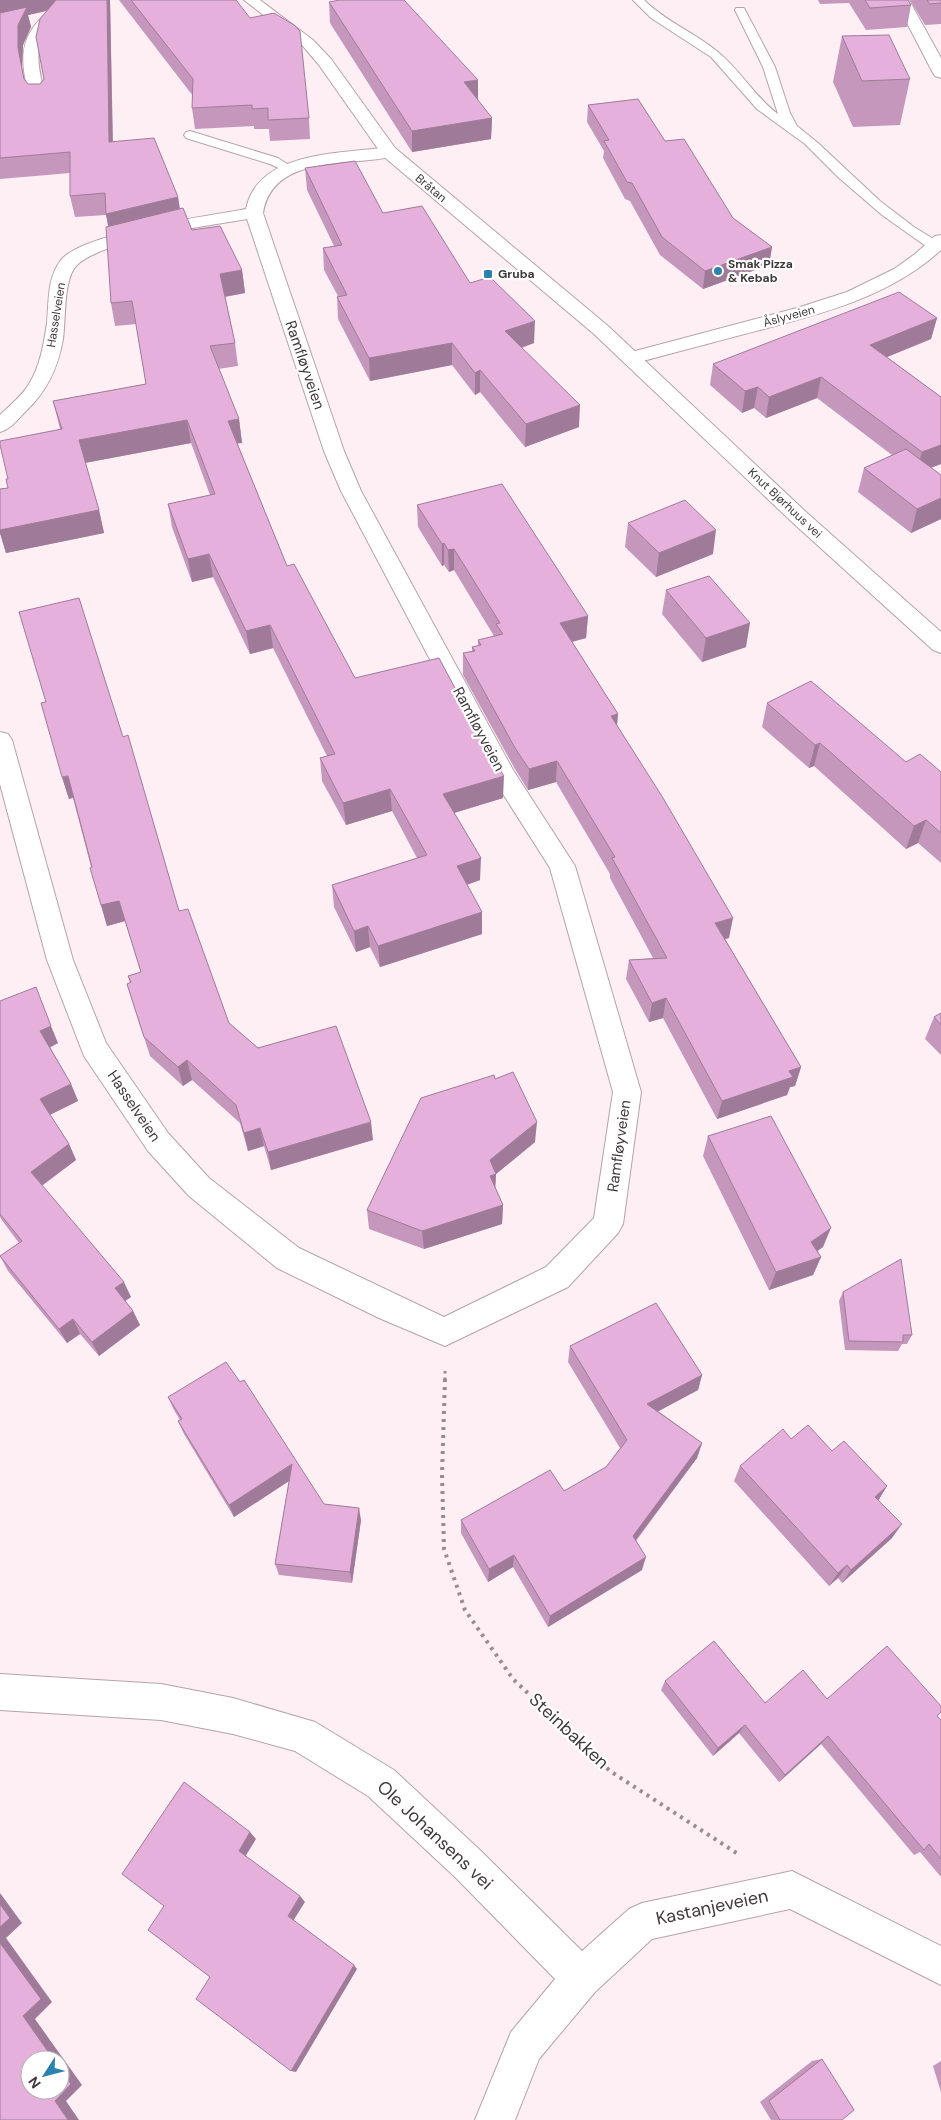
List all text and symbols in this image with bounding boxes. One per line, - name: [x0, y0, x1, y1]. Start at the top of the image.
- street label: Bråtan: [412, 170, 450, 206]
- place label: Smak Pizza & Kebab: [728, 256, 793, 286]
- marker: Smak Pizza & Kebab: [712, 265, 724, 277]
- place label: Gruba: [498, 266, 535, 282]
- marker: Gruba: [482, 268, 494, 280]
- street label: Hasselveien: [43, 281, 69, 349]
- street label: Åslyveien: [761, 301, 817, 331]
- street label: Ramfløyveien: [280, 318, 330, 412]
- street label: Knut Bjørhuus vei: [744, 464, 826, 542]
- street label: Ramfløyveien: [448, 683, 510, 775]
- street label: Hasselveien: [103, 1066, 165, 1146]
- street label: Ramfløyveien: [603, 1099, 635, 1193]
- street label: Steinbakken: [524, 1688, 614, 1774]
- street label: Ole Johansens vei: [372, 1775, 498, 1895]
- street label: Kastanjeveien: [654, 1883, 770, 1931]
- north arrow: [20, 2050, 70, 2100]
- text: N: [24, 2073, 45, 2092]

